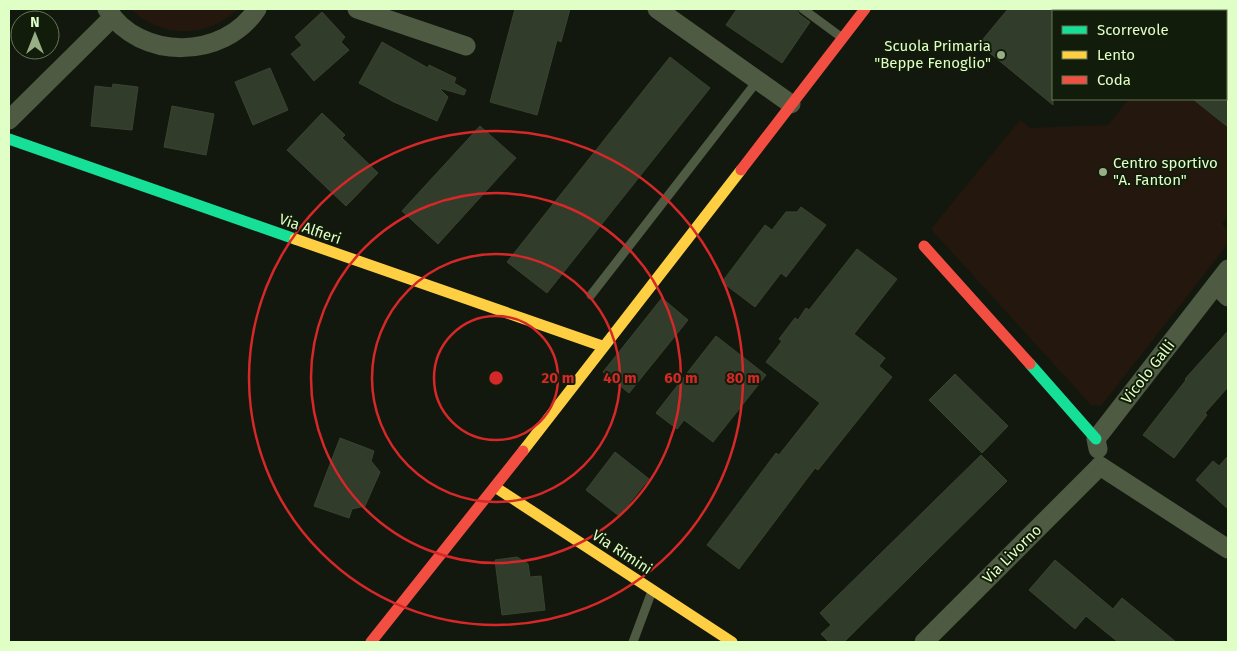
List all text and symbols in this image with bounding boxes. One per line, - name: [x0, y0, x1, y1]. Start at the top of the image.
- north arrow: [10, 10, 60, 60]
- legend: [1052, 10, 1227, 100]
- text: N: [30, 14, 40, 31]
- text: Scorrevole: [1097, 21, 1169, 39]
- place label: Scuola Primaria "Beppe Fenoglio": [874, 37, 991, 72]
- text: Lento: [1097, 46, 1135, 64]
- marker: Scuola Primaria "Beppe Fenoglio": [995, 49, 1007, 61]
- text: Coda: [1097, 71, 1131, 89]
- place label: Centro sportivo "A. Fanton": [1113, 154, 1218, 189]
- marker: Centro sportivo "A. Fanton": [1097, 166, 1109, 178]
- street label: Via Alfieri: [277, 210, 343, 248]
- street label: Vicolo Galli: [1118, 337, 1178, 407]
- centre of rings: [487, 369, 505, 387]
- text: 20 m: [542, 369, 574, 387]
- text: 40 m: [603, 369, 637, 387]
- text: 60 m: [664, 369, 698, 387]
- text: 80 m: [726, 369, 760, 387]
- street label: Via Livorno: [979, 521, 1045, 587]
- street label: Via Rimini: [589, 526, 655, 578]

